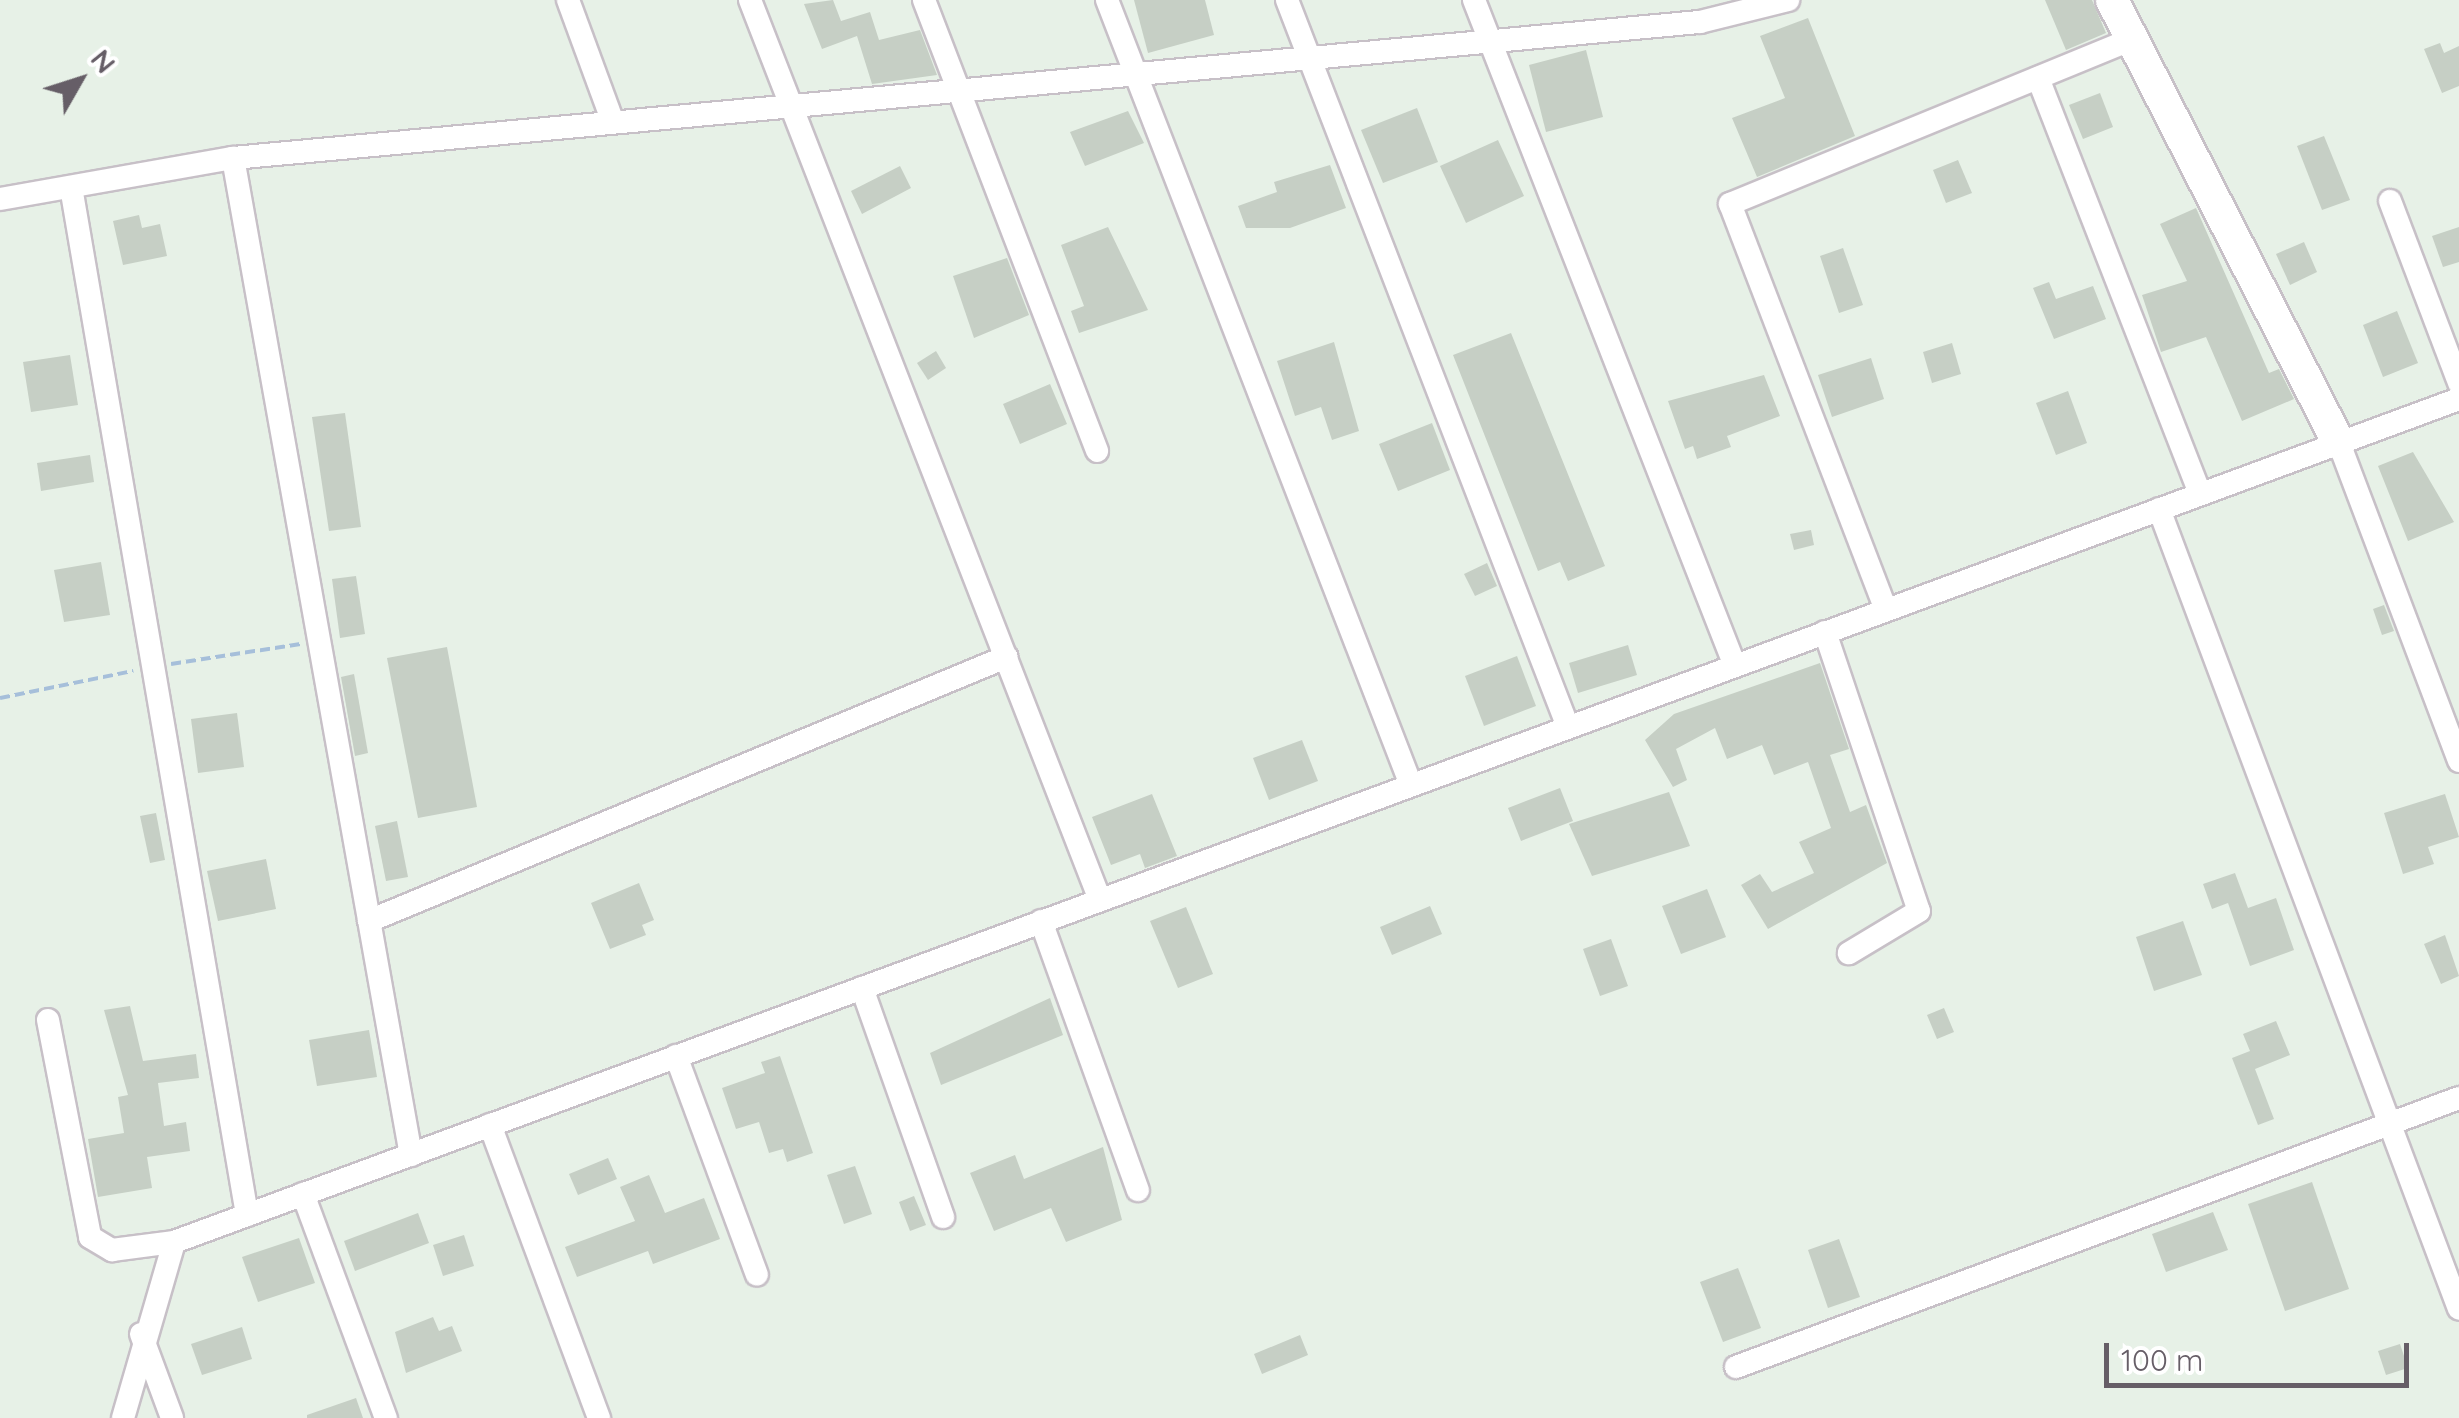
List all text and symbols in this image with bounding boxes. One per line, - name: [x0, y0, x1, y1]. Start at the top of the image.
- north arrow: [30, 30, 130, 130]
- text: N: [84, 42, 124, 80]
- scale bar: [2109, 1323, 2414, 1385]
- text: 100 m: [2121, 1341, 2203, 1379]

